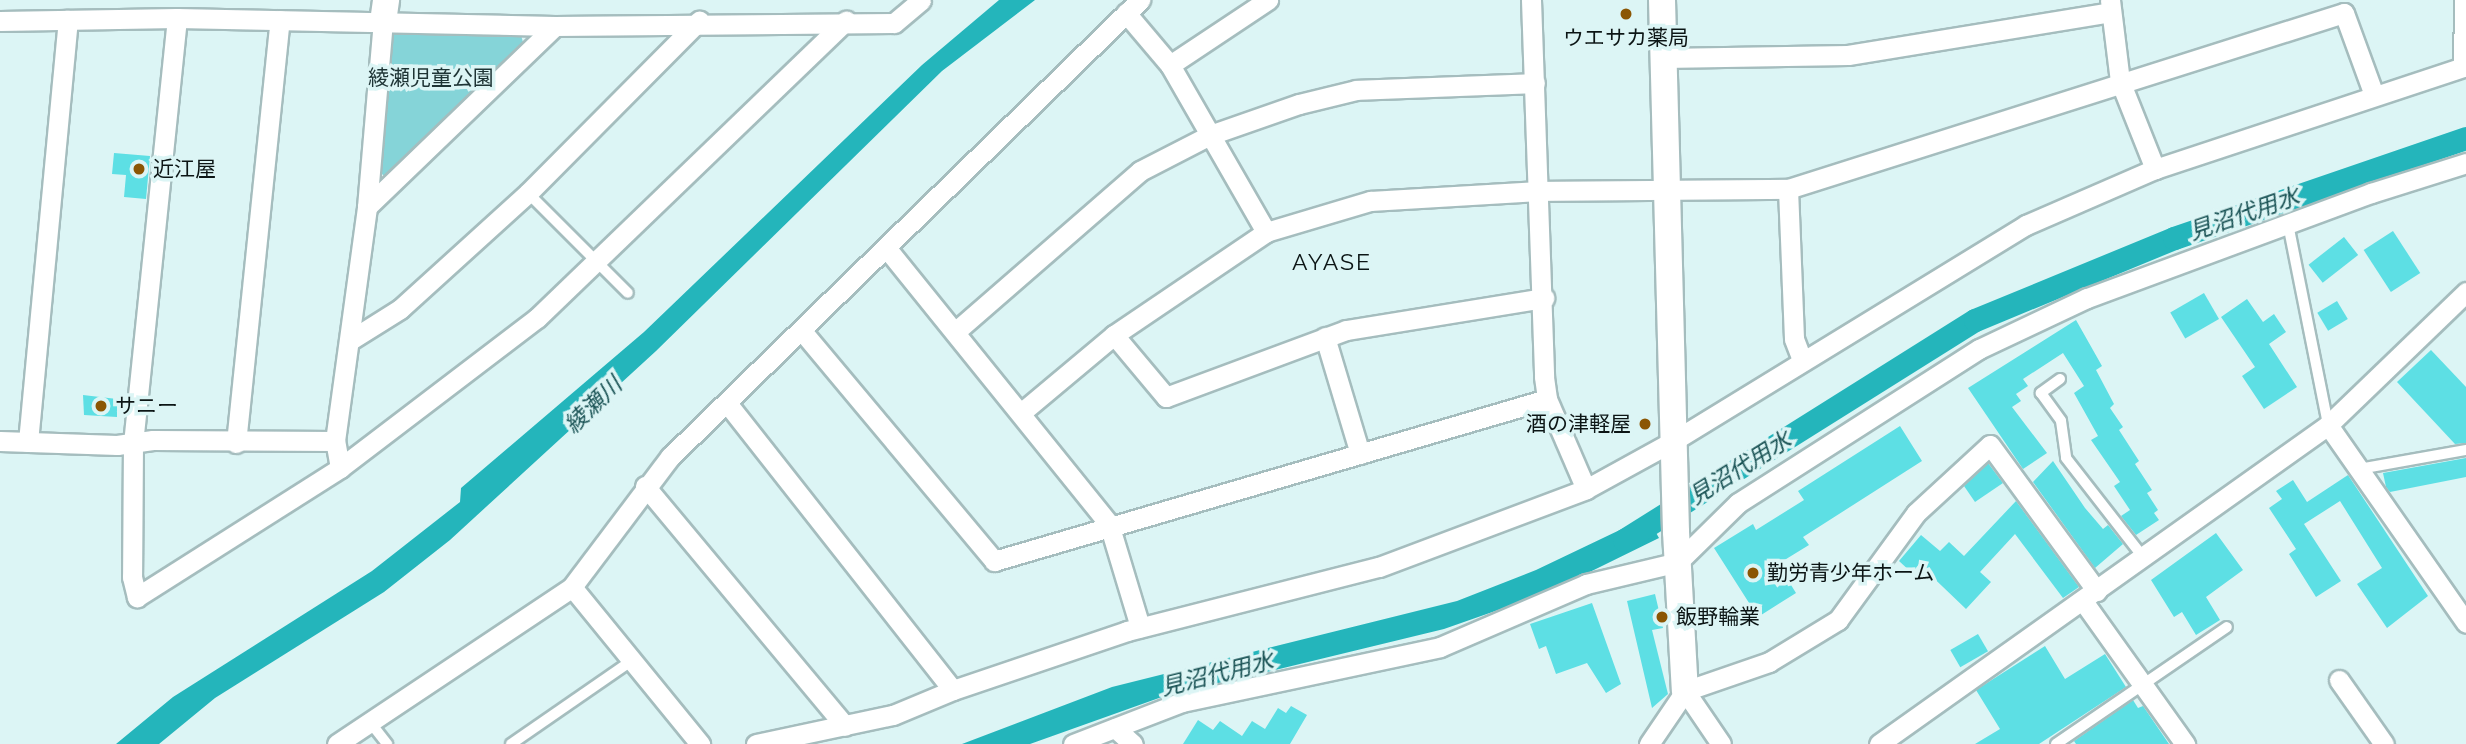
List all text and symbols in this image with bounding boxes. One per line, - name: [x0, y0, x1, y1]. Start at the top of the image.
- marker: ウエサカ薬局: [1618, 6, 1634, 22]
- place label: ウエサカ薬局: [1563, 25, 1689, 51]
- park label: 綾瀬児童公園: [368, 65, 494, 91]
- place label: 近江屋: [153, 156, 216, 182]
- marker: 近江屋: [131, 161, 147, 177]
- water label: 見沼代用水: [2185, 182, 2303, 246]
- district label: AYASE: [1293, 248, 1371, 276]
- water label: 綾瀬川: [559, 371, 627, 439]
- place label: サニー: [115, 393, 178, 419]
- marker: サニー: [93, 398, 109, 414]
- place label: 酒の津軽屋: [1526, 411, 1631, 437]
- marker: 酒の津軽屋: [1637, 416, 1653, 432]
- water label: 見沼代用水: [1684, 426, 1796, 510]
- place label: 勤労青少年ホーム: [1767, 560, 1935, 586]
- marker: 勤労青少年ホーム: [1745, 565, 1761, 581]
- place label: 飯野輪業: [1676, 604, 1760, 630]
- marker: 飯野輪業: [1654, 609, 1670, 625]
- water label: 見沼代用水: [1158, 647, 1276, 701]

